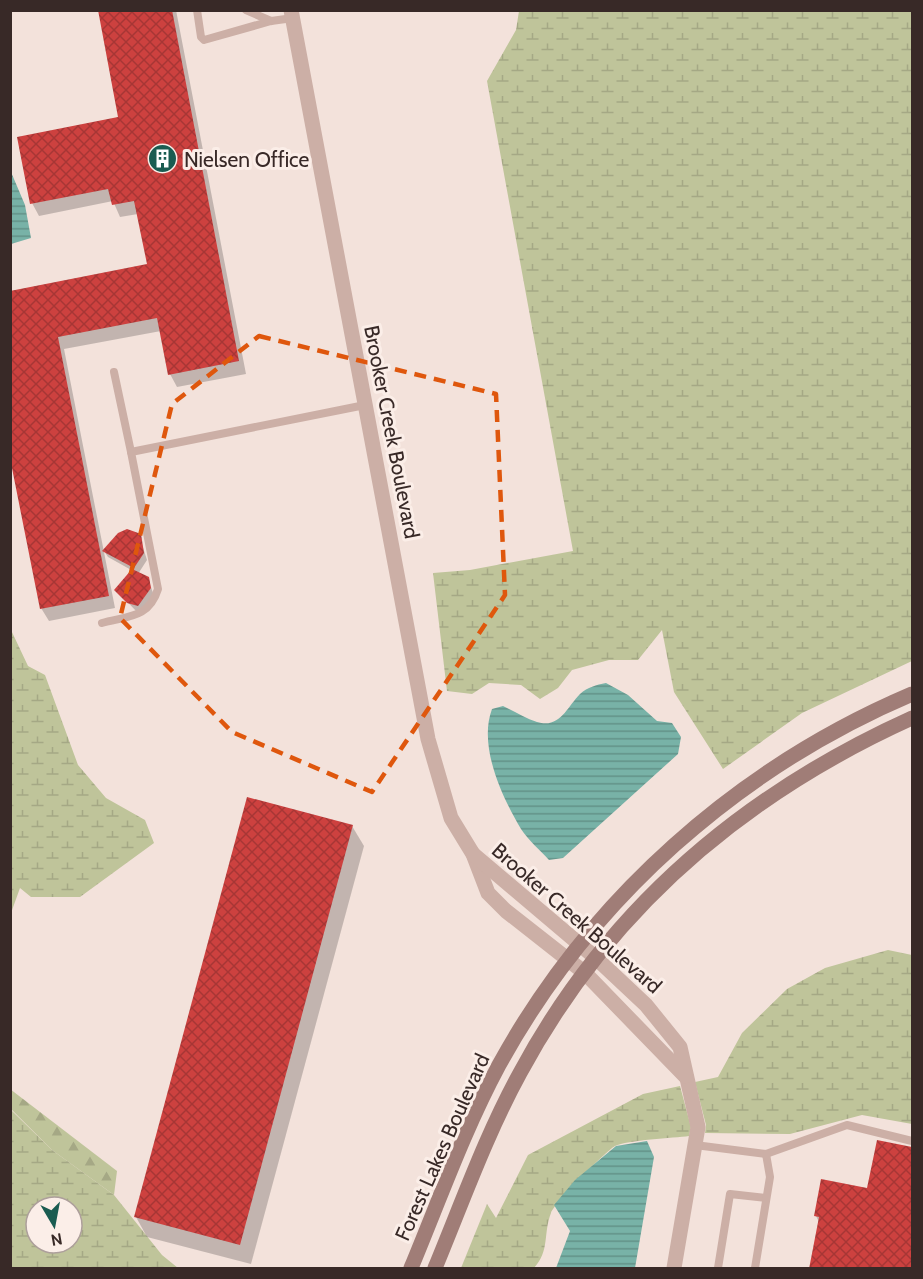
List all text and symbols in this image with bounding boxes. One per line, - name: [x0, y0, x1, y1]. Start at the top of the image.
- building icon: Nielsen Office: [147, 143, 179, 175]
- place label: Nielsen Office: [184, 147, 309, 172]
- street label: Brooker Creek Boulevard: [359, 323, 425, 541]
- street label: Brooker Creek Boulevard: [487, 838, 667, 998]
- street label: Forest Lakes Boulevard: [390, 1050, 494, 1244]
- north arrow: [24, 1195, 84, 1255]
- text: N: [49, 1229, 64, 1250]

